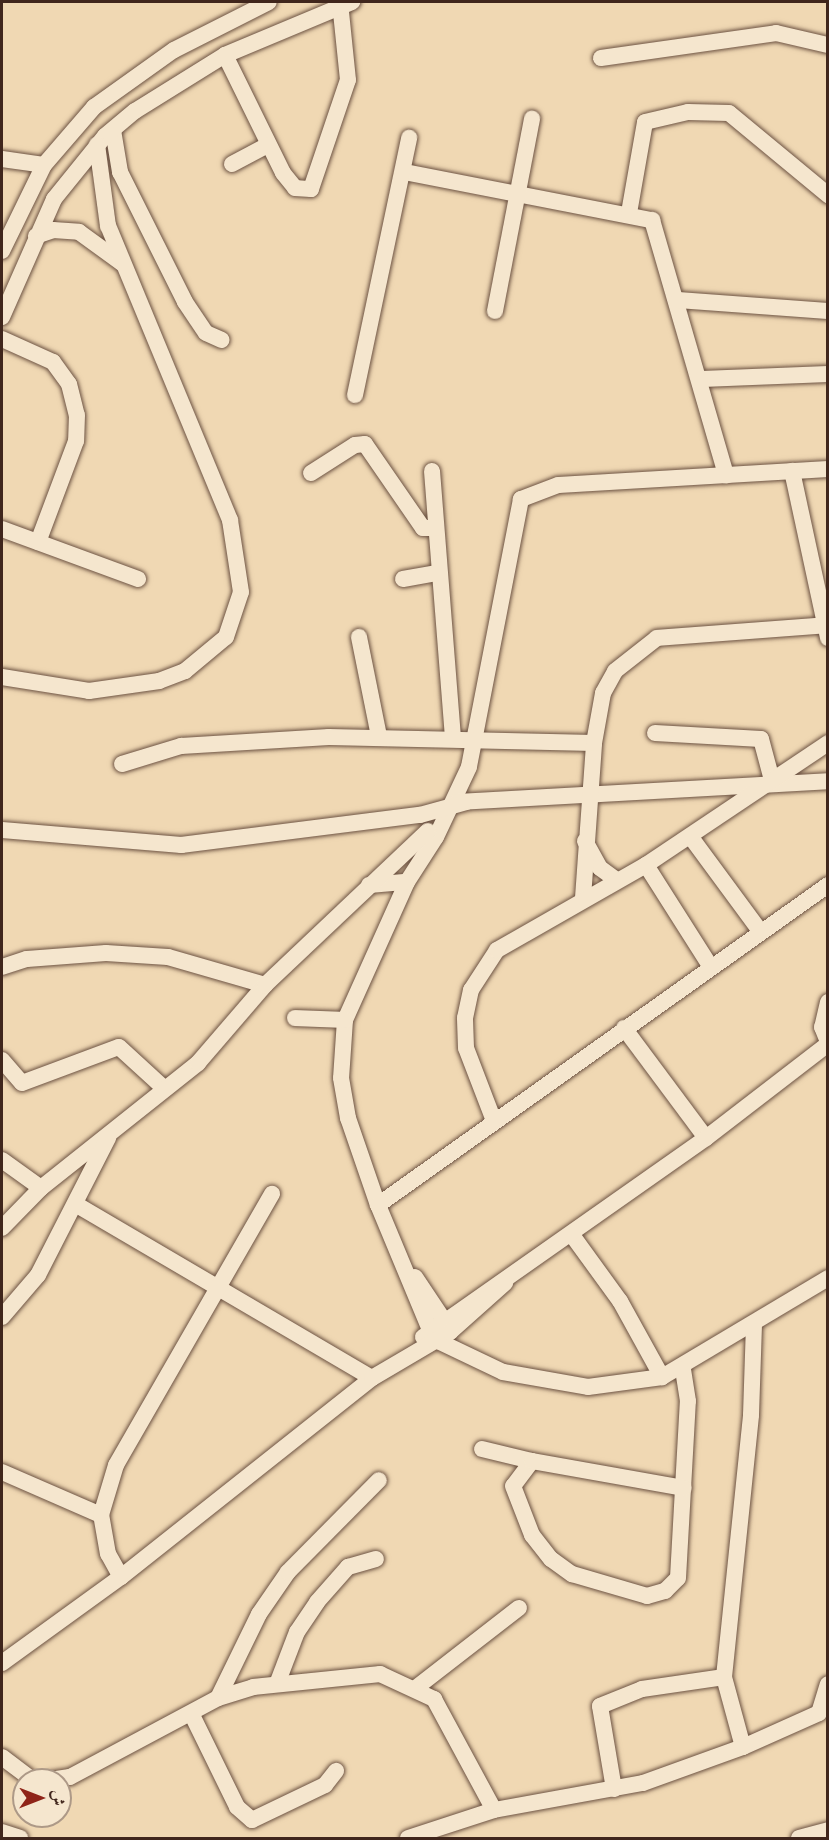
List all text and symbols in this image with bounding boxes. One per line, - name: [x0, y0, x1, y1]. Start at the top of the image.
- north arrow: [12, 1768, 72, 1828]
- text: ش: [48, 1790, 68, 1806]

